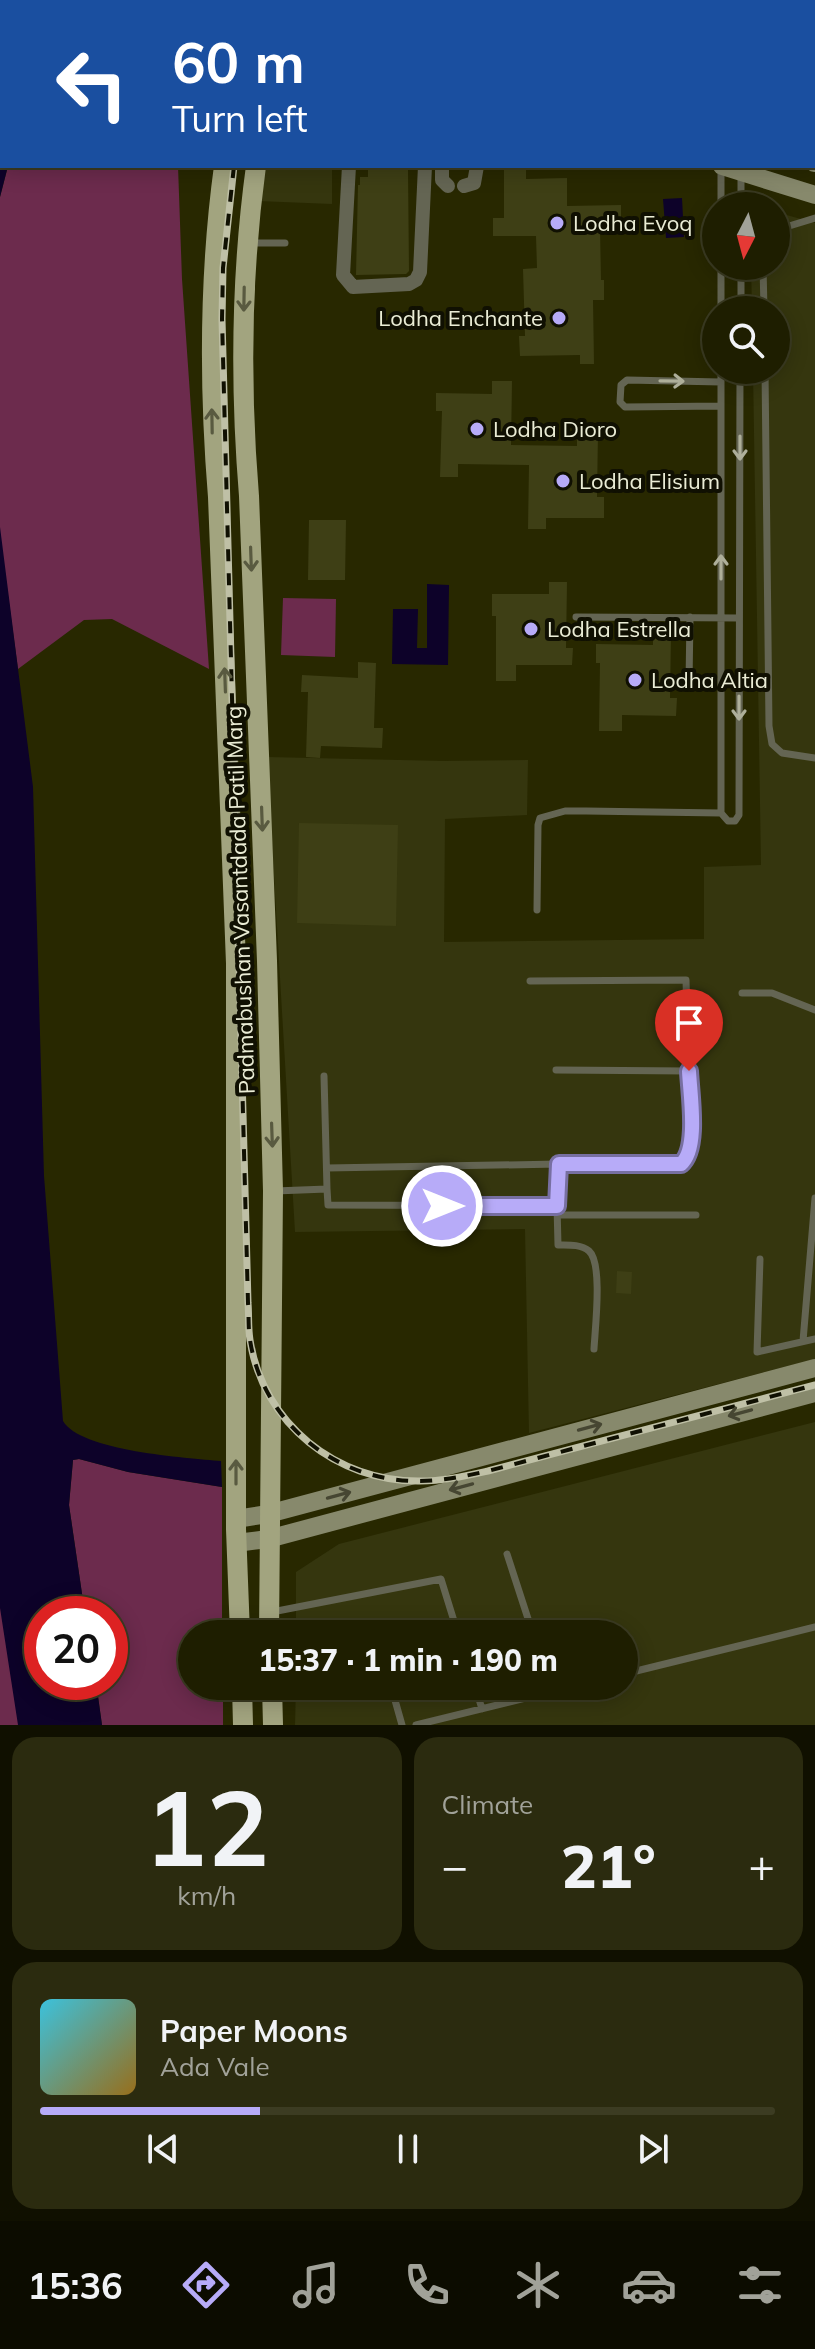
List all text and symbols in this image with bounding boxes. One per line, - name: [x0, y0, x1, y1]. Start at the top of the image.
- text: 60 m: [172, 27, 305, 97]
- icon: left: [40, 32, 144, 136]
- text: Turn left: [172, 96, 308, 141]
- north arrow: [702, 192, 790, 280]
- map controls: [702, 192, 790, 384]
- place label: Lodha Evoq: [573, 209, 693, 237]
- marker: Lodha Evoq: [548, 214, 566, 232]
- one-way arrow: [237, 285, 252, 312]
- button: search: [702, 296, 790, 384]
- place label: Lodha Enchante: [378, 304, 543, 332]
- marker: Lodha Enchante: [550, 309, 568, 327]
- one-way arrow: [658, 373, 685, 389]
- one-way arrow: [204, 408, 220, 435]
- place label: Lodha Dioro: [493, 415, 617, 443]
- marker: Lodha Dioro: [468, 420, 486, 438]
- one-way arrow: [732, 434, 748, 461]
- place label: Lodha Elisium: [579, 467, 720, 495]
- marker: Lodha Elisium: [554, 472, 572, 490]
- one-way arrow: [244, 545, 259, 572]
- one-way arrow: [713, 554, 729, 581]
- place label: Lodha Estrella: [547, 615, 691, 643]
- marker: Lodha Estrella: [522, 620, 540, 638]
- place label: Lodha Altia: [651, 666, 768, 694]
- one-way arrow: [217, 667, 232, 694]
- marker: Lodha Altia: [626, 671, 644, 689]
- one-way arrow: [731, 694, 747, 721]
- street label: Padmabushan Vasantdada Patil Marg: [219, 705, 261, 1095]
- one-way arrow: [254, 805, 269, 832]
- pin: [655, 989, 723, 1071]
- icon: arrive: [667, 1001, 711, 1045]
- one-way arrow: [264, 1121, 279, 1148]
- position arrow: [400, 1164, 484, 1248]
- one-way arrow: [727, 1407, 753, 1422]
- one-way arrow: [577, 1419, 603, 1434]
- one-way arrow: [228, 1459, 244, 1486]
- one-way arrow: [449, 1480, 475, 1495]
- one-way arrow: [326, 1487, 352, 1502]
- speed limit sign: 20: [24, 1596, 128, 1700]
- text: 15:37 · 1 min · 190 m: [258, 1641, 558, 1679]
- text: 12: [144, 1761, 269, 1892]
- text: Climate: [442, 1788, 533, 1821]
- text: 21°: [561, 1828, 656, 1903]
- text: −: [442, 1838, 468, 1893]
- text: +: [749, 1838, 775, 1893]
- text: km/h: [177, 1879, 236, 1912]
- text: Paper Moons: [160, 2012, 348, 2050]
- text: Ada Vale: [160, 2050, 270, 2083]
- icon: previous: [141, 2127, 185, 2171]
- icon: pause: [386, 2127, 430, 2171]
- icon: next: [631, 2127, 675, 2171]
- icon: directions: [178, 2257, 234, 2313]
- icon: music: [288, 2257, 344, 2313]
- icon: phone: [399, 2257, 455, 2313]
- icon: climate: [510, 2257, 566, 2313]
- icon: car: [621, 2257, 677, 2313]
- icon: filters: [732, 2257, 788, 2313]
- text: 15:36: [27, 2263, 123, 2308]

